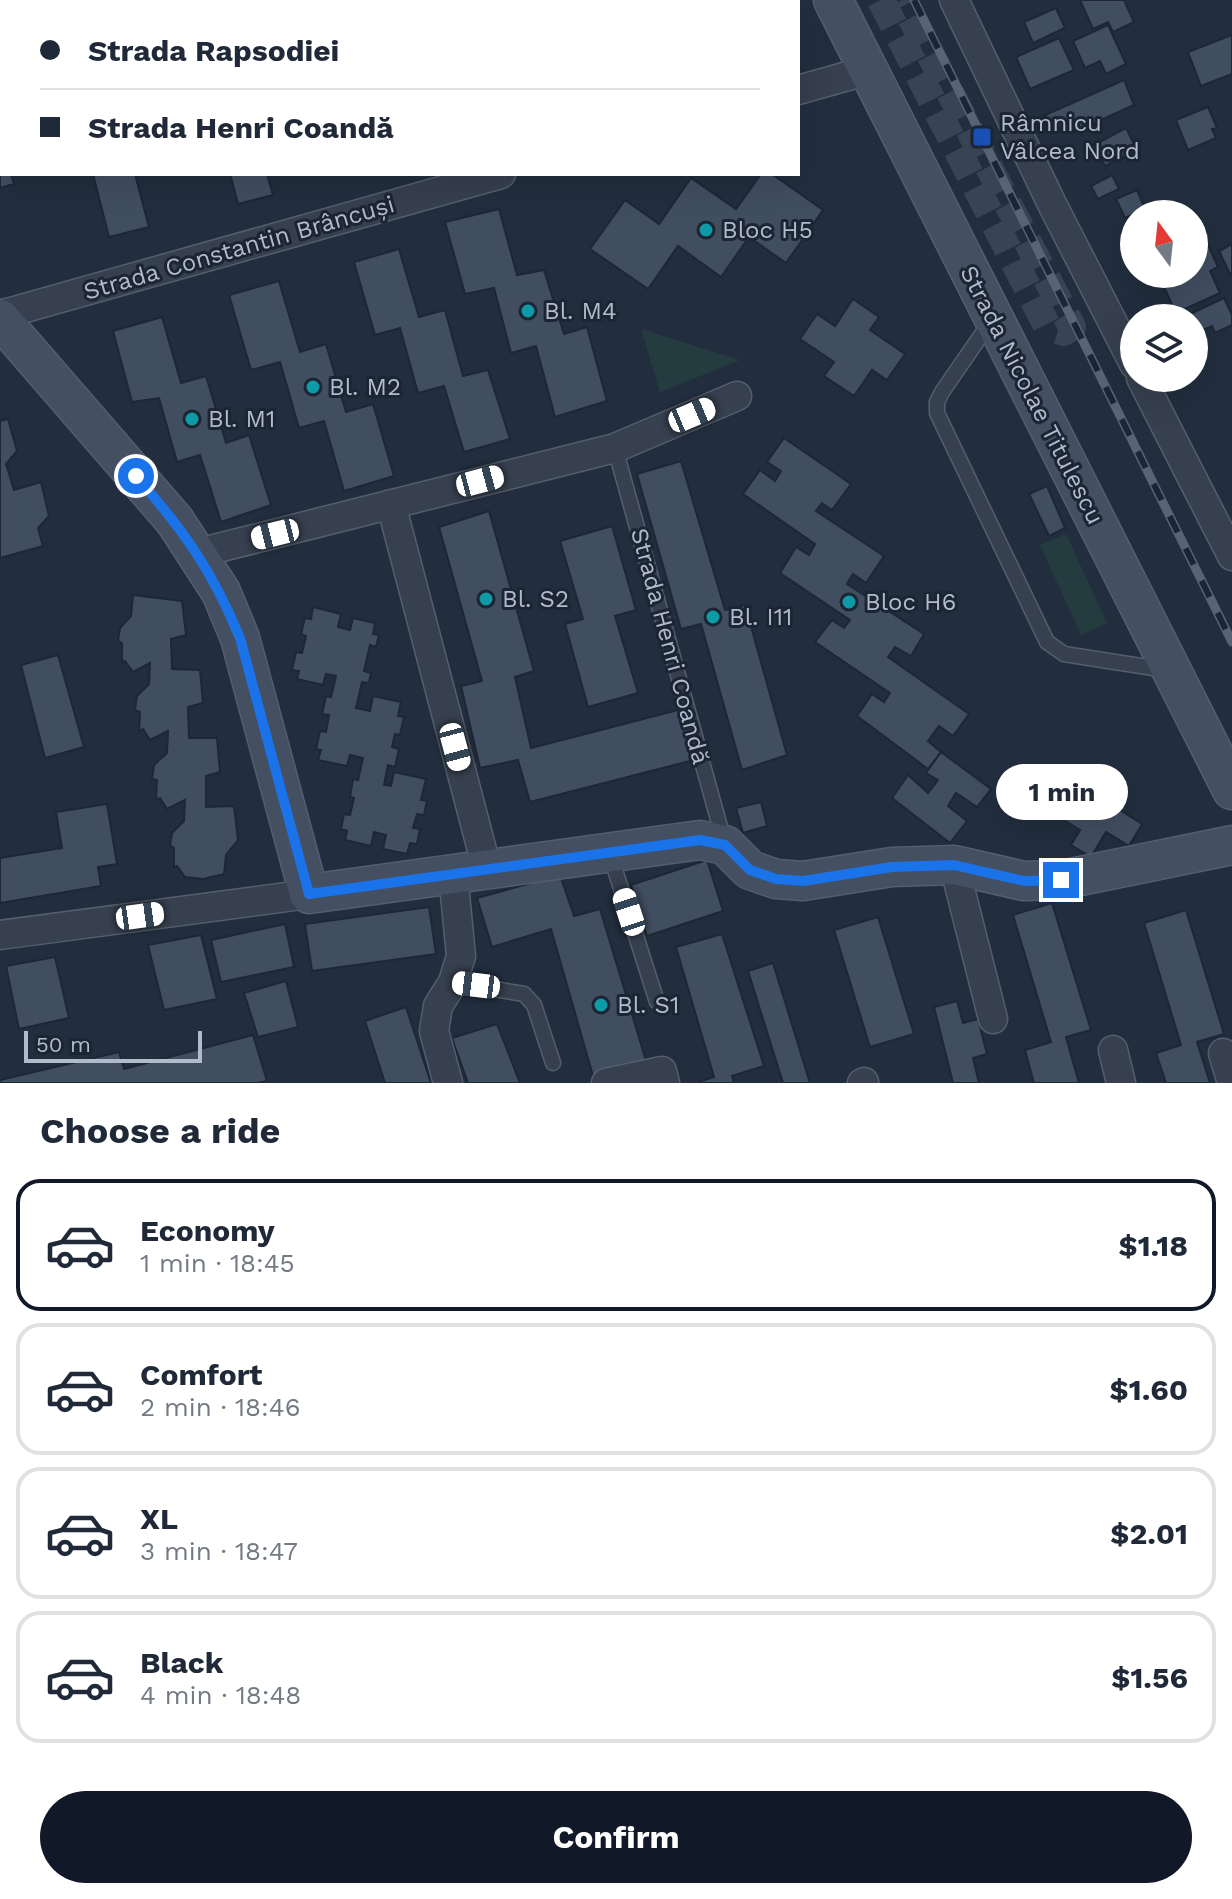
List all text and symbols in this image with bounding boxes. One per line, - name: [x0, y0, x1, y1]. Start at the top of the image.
- text: Strada Rapsodiei: [88, 33, 339, 68]
- place label: Râmnicu Vâlcea Nord: [1000, 109, 1140, 165]
- text: Strada Henri Coandă: [88, 110, 394, 145]
- marker: Râmnicu Vâlcea Nord: [971, 126, 993, 148]
- street label: Strada Constantin Brâncuși: [80, 190, 398, 306]
- north arrow: [1120, 200, 1208, 288]
- map controls: [1120, 200, 1208, 392]
- place label: Bloc H5: [722, 216, 813, 244]
- marker: Bloc H5: [697, 221, 715, 239]
- street label: Strada Nicolae Titulescu: [955, 261, 1109, 529]
- place label: Bl. M4: [544, 297, 617, 325]
- marker: Bl. M4: [519, 302, 537, 320]
- button: layers: [1120, 304, 1208, 392]
- place label: Bl. M2: [329, 373, 401, 401]
- marker: Bl. M2: [304, 378, 322, 396]
- car: [665, 395, 719, 435]
- place label: Bl. M1: [208, 405, 275, 433]
- marker: Bl. M1: [183, 410, 201, 428]
- route start: [118, 458, 154, 494]
- car: [454, 463, 506, 499]
- car: [249, 517, 301, 551]
- street label: Strada Henri Coandă: [625, 525, 715, 767]
- place label: Bl. S2: [502, 585, 569, 613]
- place label: Bloc H6: [865, 588, 956, 616]
- marker: Bl. S2: [477, 590, 495, 608]
- marker: Bloc H6: [840, 593, 858, 611]
- place label: Bl. I11: [729, 603, 792, 631]
- marker: Bl. I11: [704, 608, 722, 626]
- car: [437, 721, 473, 773]
- callout: 1 min: [995, 764, 1127, 820]
- text: 1 min: [1029, 777, 1095, 807]
- route end: [1043, 862, 1079, 898]
- car: [610, 885, 648, 939]
- car: [115, 901, 165, 931]
- car: [451, 970, 501, 1000]
- place label: Bl. S1: [617, 991, 679, 1019]
- marker: Bl. S1: [592, 996, 610, 1014]
- scale bar: [24, 1027, 202, 1063]
- text: 50 m: [36, 1032, 91, 1057]
- text: Choose a ride: [40, 1110, 280, 1152]
- icon: car: [44, 1209, 116, 1281]
- text: Economy: [140, 1213, 275, 1248]
- text: $1.18: [1118, 1228, 1188, 1263]
- text: 1 min · 18:45: [140, 1248, 295, 1278]
- icon: car: [44, 1353, 116, 1425]
- text: Comfort: [140, 1357, 262, 1392]
- text: $1.60: [1110, 1372, 1188, 1407]
- text: 2 min · 18:46: [140, 1392, 300, 1422]
- icon: car: [44, 1497, 116, 1569]
- text: XL: [140, 1501, 178, 1536]
- text: $2.01: [1110, 1516, 1188, 1551]
- text: 3 min · 18:47: [140, 1536, 298, 1566]
- icon: car: [44, 1641, 116, 1713]
- text: Black: [140, 1645, 224, 1680]
- text: $1.56: [1111, 1660, 1188, 1695]
- text: 4 min · 18:48: [140, 1680, 301, 1710]
- button: Confirm: [40, 1791, 1192, 1883]

